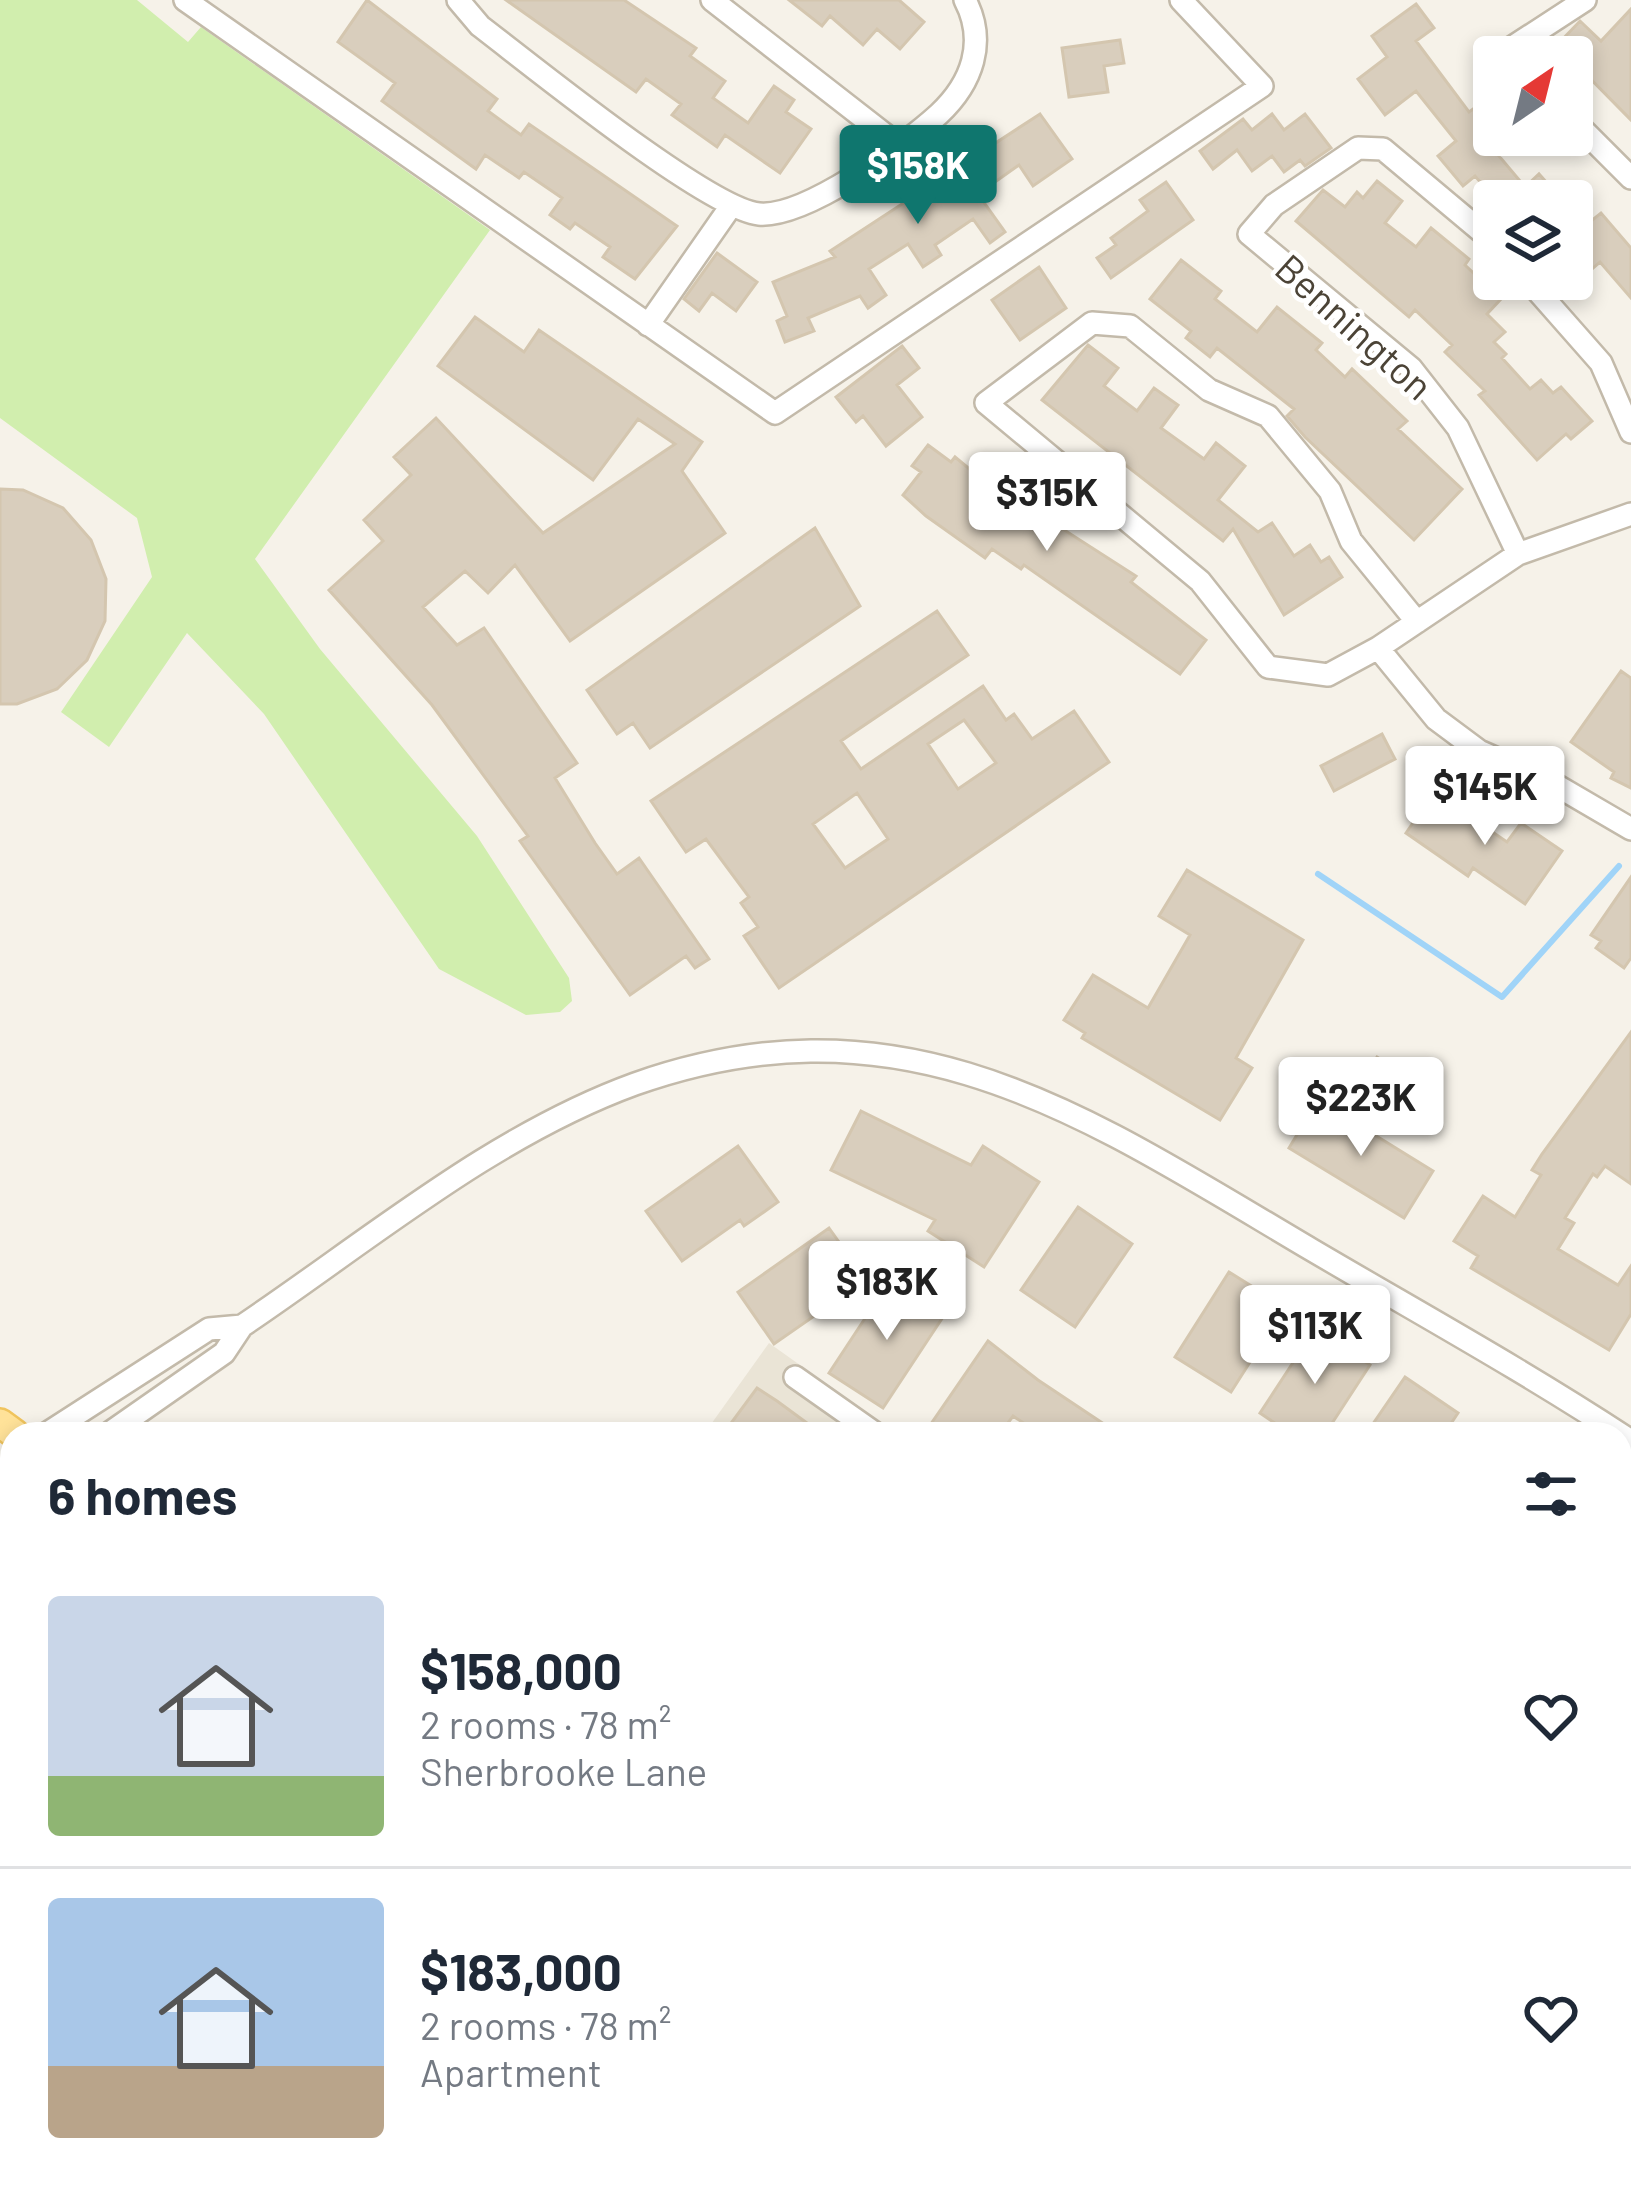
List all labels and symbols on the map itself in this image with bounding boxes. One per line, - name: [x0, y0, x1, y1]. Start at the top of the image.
- north arrow: [1473, 36, 1593, 156]
- pin: $158K: [834, 125, 1002, 227]
- street label: Bennington: [1267, 243, 1443, 409]
- pin: $315K: [963, 452, 1131, 554]
- pin: $145K: [1401, 746, 1569, 848]
- pin: $223K: [1277, 1057, 1445, 1159]
- pin: $183K: [803, 1241, 971, 1343]
- pin: $113K: [1231, 1285, 1399, 1387]

